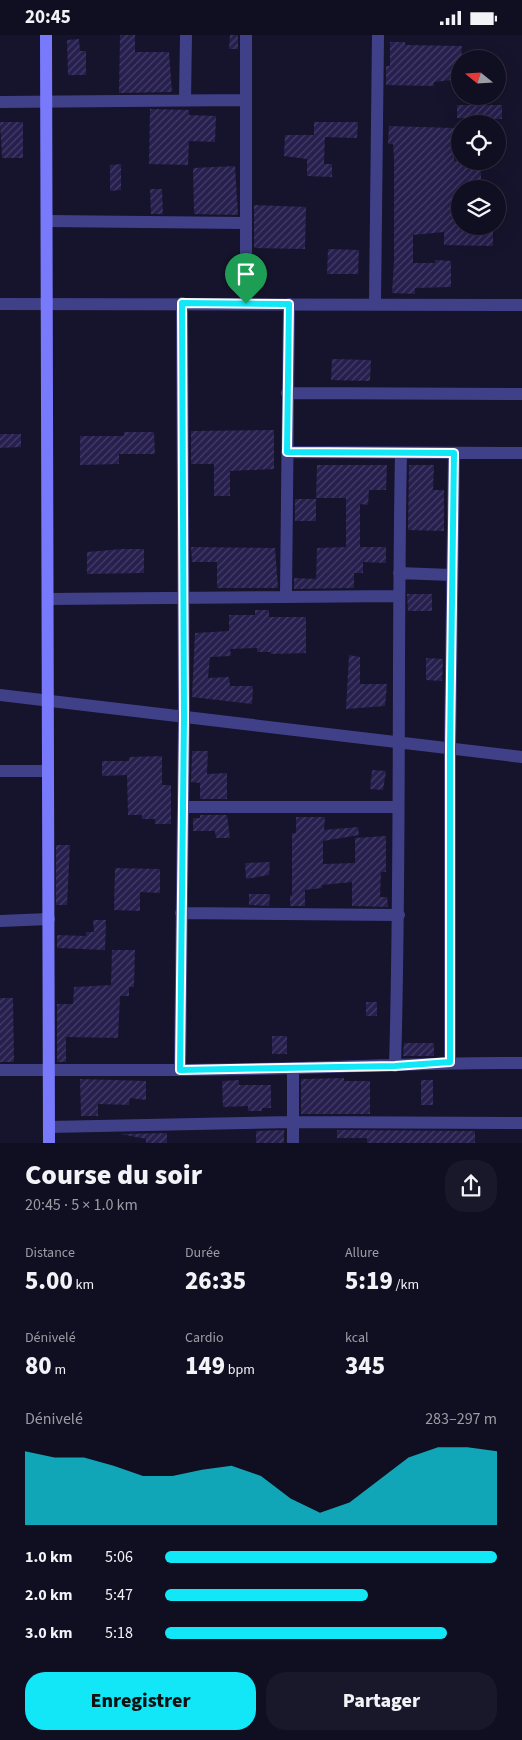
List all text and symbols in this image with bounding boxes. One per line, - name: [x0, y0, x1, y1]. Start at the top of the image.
- text: 20:45: [25, 4, 71, 31]
- north arrow: [451, 50, 506, 105]
- map controls: [451, 50, 506, 235]
- button: locate: [451, 115, 506, 170]
- button: layers: [451, 180, 506, 235]
- pin: [225, 253, 267, 304]
- icon: arrive: [232, 260, 260, 288]
- text: Course du soir: [25, 1155, 202, 1195]
- button: share: [445, 1160, 497, 1212]
- text: 20:45 · 5 × 1.0 km: [25, 1194, 138, 1216]
- text: Distance: [25, 1243, 75, 1263]
- text: Durée: [185, 1243, 220, 1263]
- text: Allure: [345, 1243, 379, 1263]
- text: 5.00: [25, 1263, 73, 1299]
- text: 26:35: [185, 1263, 246, 1299]
- text: 5:19: [345, 1263, 393, 1299]
- text: km: [73, 1275, 94, 1295]
- text: /km: [393, 1275, 419, 1295]
- text: Dénivelé: [25, 1328, 76, 1348]
- text: Cardio: [185, 1328, 224, 1348]
- text: kcal: [345, 1328, 369, 1348]
- text: 80: [25, 1348, 52, 1384]
- text: 149: [185, 1348, 225, 1384]
- text: 345: [345, 1348, 385, 1384]
- text: m: [52, 1360, 66, 1380]
- text: bpm: [225, 1360, 255, 1380]
- text: Dénivelé: [25, 1408, 83, 1430]
- text: 283–297 m: [425, 1408, 497, 1430]
- text: 1.0 km: [25, 1546, 72, 1568]
- text: 5:06: [105, 1546, 133, 1568]
- text: 2.0 km: [25, 1584, 72, 1606]
- text: 5:47: [105, 1584, 133, 1606]
- text: 3.0 km: [25, 1622, 72, 1644]
- text: 5:18: [105, 1622, 133, 1644]
- button: Enregistrer: [25, 1672, 256, 1730]
- button: Partager: [266, 1672, 497, 1730]

